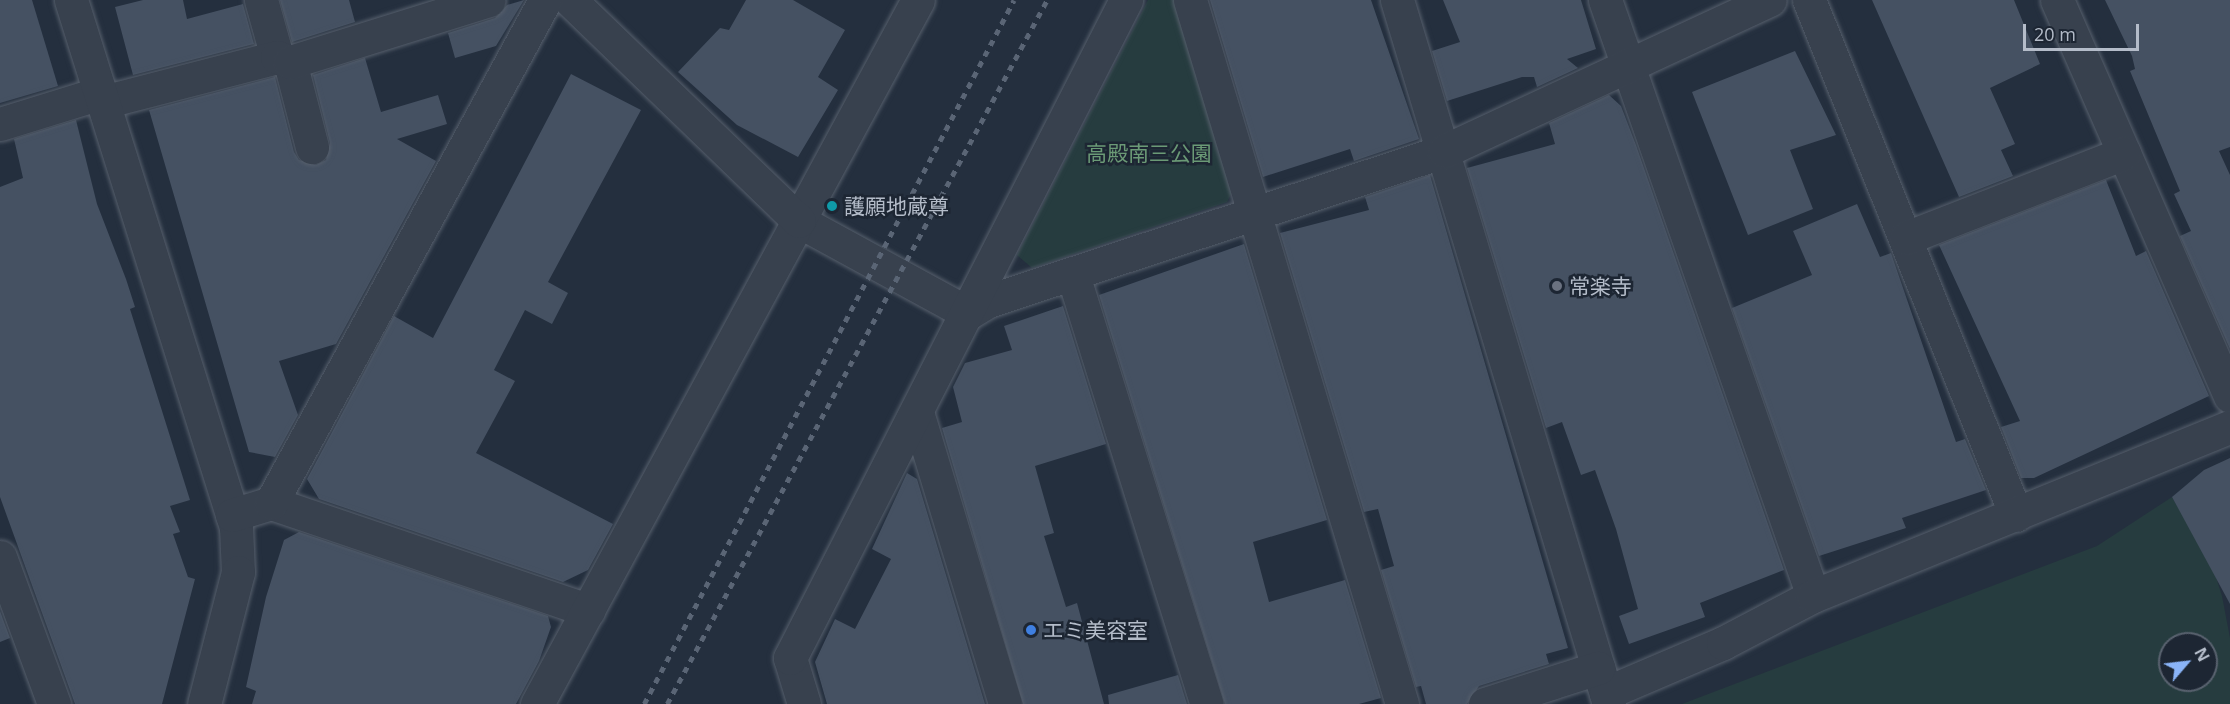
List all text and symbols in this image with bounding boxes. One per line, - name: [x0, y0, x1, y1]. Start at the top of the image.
- scale bar: [2026, 12, 2142, 50]
- text: 20 m: [2034, 22, 2076, 46]
- park label: 高殿南三公園: [1086, 140, 1212, 166]
- place label: 護願地蔵尊: [844, 193, 949, 219]
- marker: 護願地蔵尊: [825, 199, 839, 213]
- place label: 常楽寺: [1569, 273, 1632, 299]
- marker: 常楽寺: [1550, 279, 1564, 293]
- place label: エミ美容室: [1043, 617, 1148, 643]
- marker: エミ美容室: [1024, 623, 1038, 637]
- north arrow: [2158, 632, 2218, 692]
- text: N: [2189, 644, 2215, 665]

